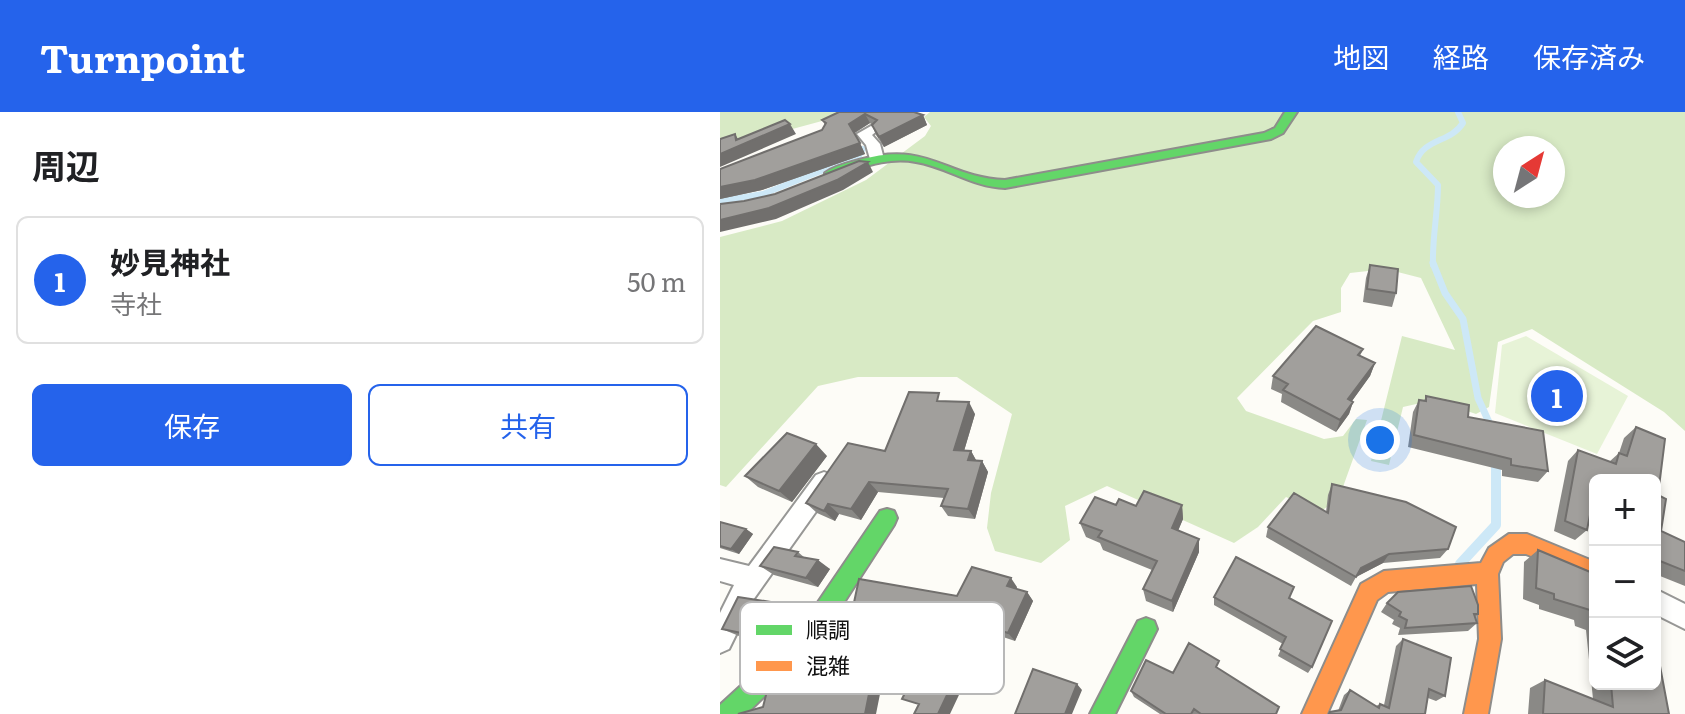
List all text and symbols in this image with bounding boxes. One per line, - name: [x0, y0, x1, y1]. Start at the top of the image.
- text: Turnpoint: [40, 28, 245, 85]
- text: 地図: [1333, 35, 1389, 77]
- text: 経路: [1433, 35, 1489, 77]
- text: 保存済み: [1533, 35, 1645, 77]
- north arrow: [1493, 136, 1565, 208]
- text: 周辺: [32, 139, 100, 189]
- text: 妙見神社: [110, 239, 230, 283]
- text: 1: [55, 261, 65, 300]
- text: 50 m: [627, 261, 686, 300]
- text: 寺社: [110, 283, 162, 322]
- pin: 1: [1531, 366, 1583, 426]
- button: 保存: [32, 384, 352, 466]
- button: 共有: [368, 384, 688, 466]
- your location: [1360, 420, 1400, 460]
- map controls: [1589, 474, 1661, 690]
- button: +: [1589, 474, 1661, 546]
- button: −: [1589, 546, 1661, 618]
- legend: [740, 602, 1004, 694]
- text: 順調: [806, 612, 850, 645]
- button: layers: [1589, 618, 1661, 690]
- text: 混雑: [806, 648, 850, 681]

